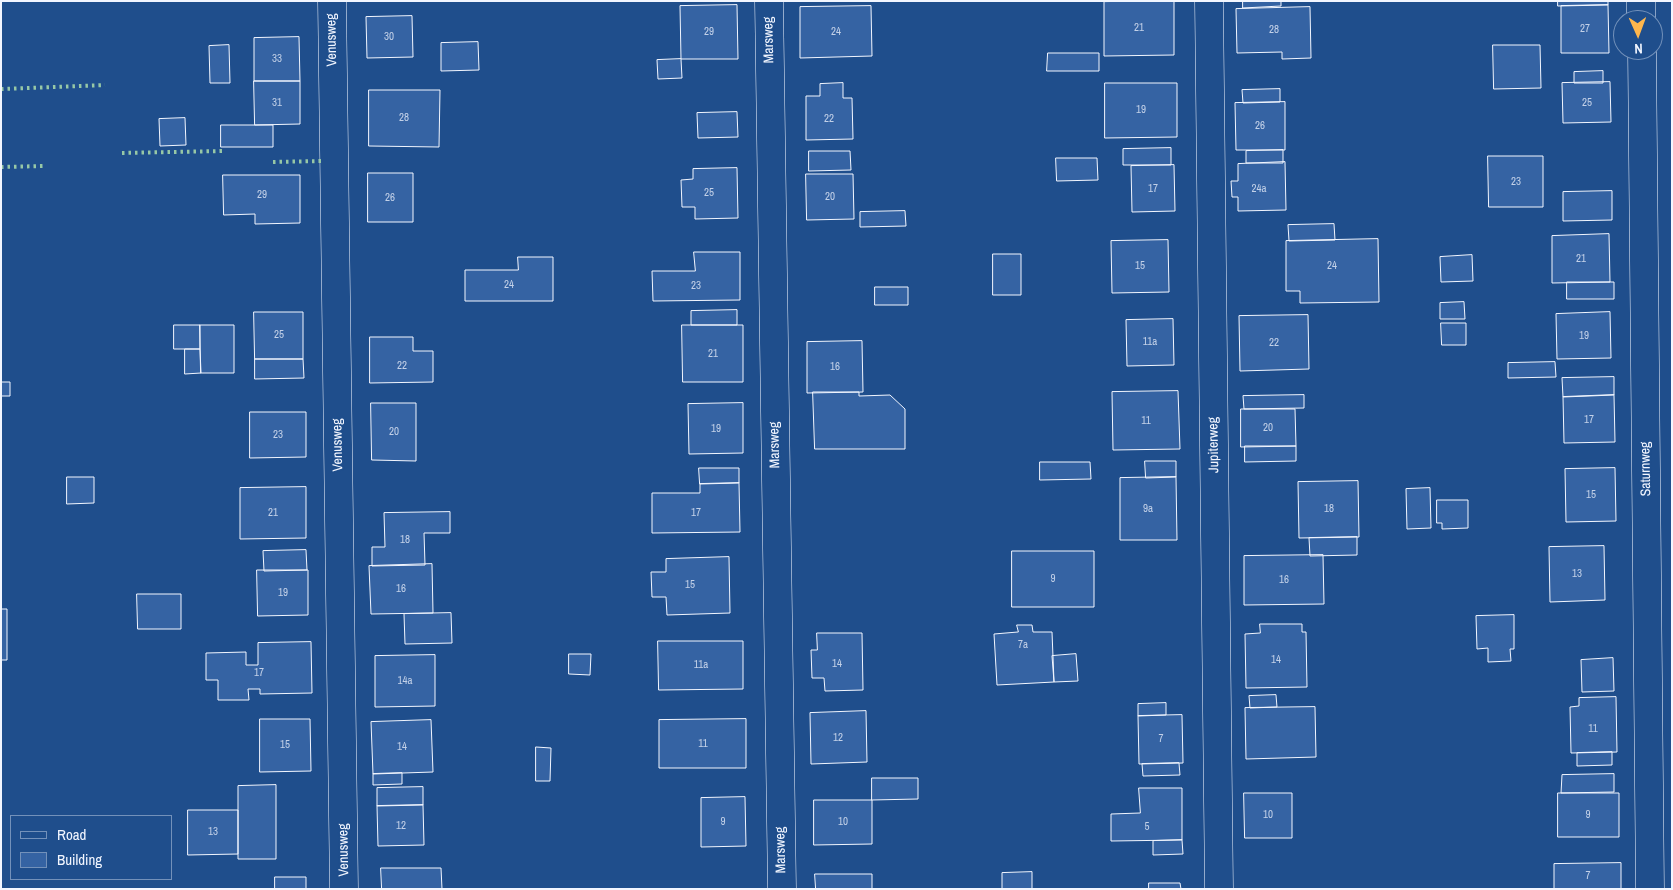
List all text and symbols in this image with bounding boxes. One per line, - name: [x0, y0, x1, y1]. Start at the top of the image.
- north arrow: [1613, 10, 1663, 60]
- street label: Venusweg: [323, 13, 341, 67]
- street label: Marsweg: [760, 17, 778, 63]
- house number: 21: [1134, 21, 1144, 35]
- house number: 27: [1580, 22, 1590, 36]
- house number: 28: [1269, 23, 1279, 37]
- house number: 29: [704, 25, 714, 39]
- house number: 24: [831, 25, 841, 39]
- house number: 30: [384, 30, 394, 44]
- text: N: [1634, 40, 1643, 58]
- house number: 33: [272, 52, 282, 66]
- house number: 31: [272, 96, 282, 110]
- house number: 25: [1582, 96, 1592, 110]
- house number: 19: [1136, 103, 1146, 117]
- house number: 28: [399, 111, 409, 125]
- house number: 22: [824, 112, 834, 126]
- house number: 26: [1255, 119, 1265, 133]
- house number: 23: [1511, 175, 1521, 189]
- house number: 17: [1148, 182, 1158, 196]
- house number: 24a: [1251, 182, 1267, 196]
- house number: 25: [704, 186, 714, 200]
- house number: 29: [257, 188, 267, 202]
- house number: 20: [825, 190, 835, 204]
- house number: 26: [385, 191, 395, 205]
- house number: 21: [1576, 252, 1586, 266]
- house number: 15: [1135, 259, 1145, 273]
- house number: 24: [1327, 259, 1337, 273]
- house number: 24: [504, 278, 514, 292]
- house number: 23: [691, 279, 701, 293]
- house number: 25: [274, 328, 284, 342]
- house number: 19: [1579, 329, 1589, 343]
- house number: 11a: [1143, 335, 1157, 349]
- house number: 22: [1269, 336, 1279, 350]
- house number: 21: [708, 347, 718, 361]
- house number: 22: [397, 359, 407, 373]
- house number: 16: [830, 360, 840, 374]
- house number: 17: [1584, 413, 1594, 427]
- house number: 11: [1141, 414, 1151, 428]
- street label: Jupiterweg: [1205, 417, 1223, 473]
- street label: Venusweg: [329, 418, 347, 472]
- house number: 20: [1263, 421, 1273, 435]
- house number: 19: [711, 422, 721, 436]
- street label: Marsweg: [766, 422, 784, 468]
- house number: 20: [389, 425, 399, 439]
- house number: 23: [273, 428, 283, 442]
- street label: Saturnweg: [1637, 441, 1655, 497]
- house number: 15: [1586, 488, 1596, 502]
- house number: 9a: [1143, 502, 1153, 516]
- house number: 18: [1324, 502, 1334, 516]
- house number: 21: [268, 506, 278, 520]
- house number: 17: [691, 506, 701, 520]
- house number: 18: [400, 533, 410, 547]
- house number: 13: [1572, 567, 1582, 581]
- house number: 9: [1050, 572, 1056, 586]
- house number: 16: [1279, 573, 1289, 587]
- house number: 15: [685, 578, 695, 592]
- house number: 16: [396, 582, 406, 596]
- house number: 19: [278, 586, 288, 600]
- house number: 7a: [1018, 638, 1028, 652]
- house number: 14: [1271, 653, 1281, 667]
- house number: 14: [832, 657, 842, 671]
- house number: 11a: [694, 658, 708, 672]
- house number: 17: [254, 666, 264, 680]
- house number: 14a: [397, 674, 413, 688]
- house number: 11: [1588, 722, 1598, 736]
- house number: 12: [833, 731, 843, 745]
- house number: 7: [1158, 732, 1164, 746]
- house number: 11: [698, 737, 708, 751]
- house number: 15: [280, 738, 290, 752]
- house number: 14: [397, 740, 407, 754]
- house number: 10: [1263, 808, 1273, 822]
- house number: 9: [1585, 808, 1591, 822]
- legend: [10, 815, 172, 880]
- house number: 9: [720, 815, 726, 829]
- house number: 10: [838, 815, 848, 829]
- house number: 12: [396, 819, 406, 833]
- house number: 5: [1144, 820, 1150, 834]
- street label: Venusweg: [335, 823, 353, 877]
- text: Road: [57, 824, 86, 845]
- house number: 13: [208, 825, 218, 839]
- street label: Marsweg: [772, 827, 790, 873]
- text: Building: [57, 849, 102, 870]
- house number: 7: [1585, 869, 1591, 883]

